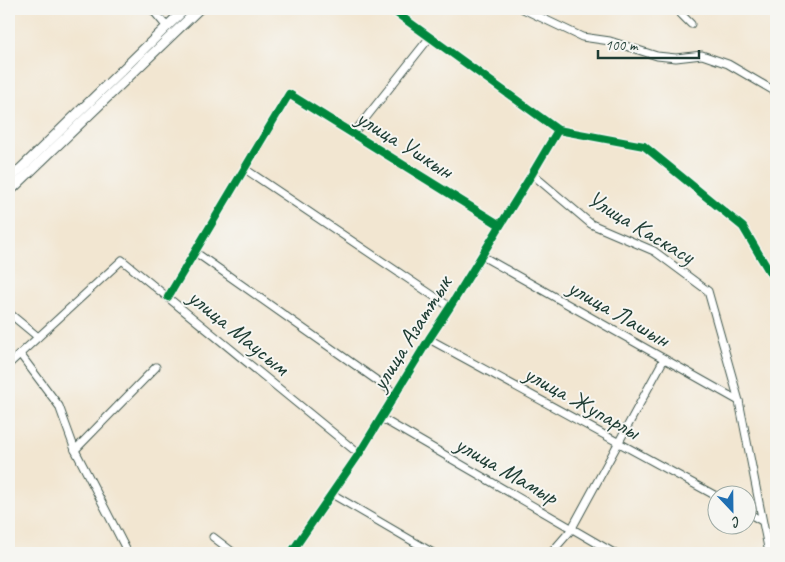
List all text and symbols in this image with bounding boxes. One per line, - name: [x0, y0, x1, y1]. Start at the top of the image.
- scale bar: [598, 28, 699, 60]
- text: 100 m: [605, 36, 639, 55]
- street label: улица Ушкын: [349, 101, 461, 187]
- street label: Улица Каскасу: [582, 183, 702, 272]
- street label: улица Азаттык: [363, 268, 459, 398]
- street label: улица Лашын: [561, 271, 677, 355]
- street label: улица Маусым: [181, 281, 297, 383]
- street label: улица Жупарлы: [517, 357, 647, 447]
- street label: улица Мамыр: [448, 428, 565, 512]
- north arrow: [708, 484, 758, 534]
- text: С: [728, 512, 743, 532]

